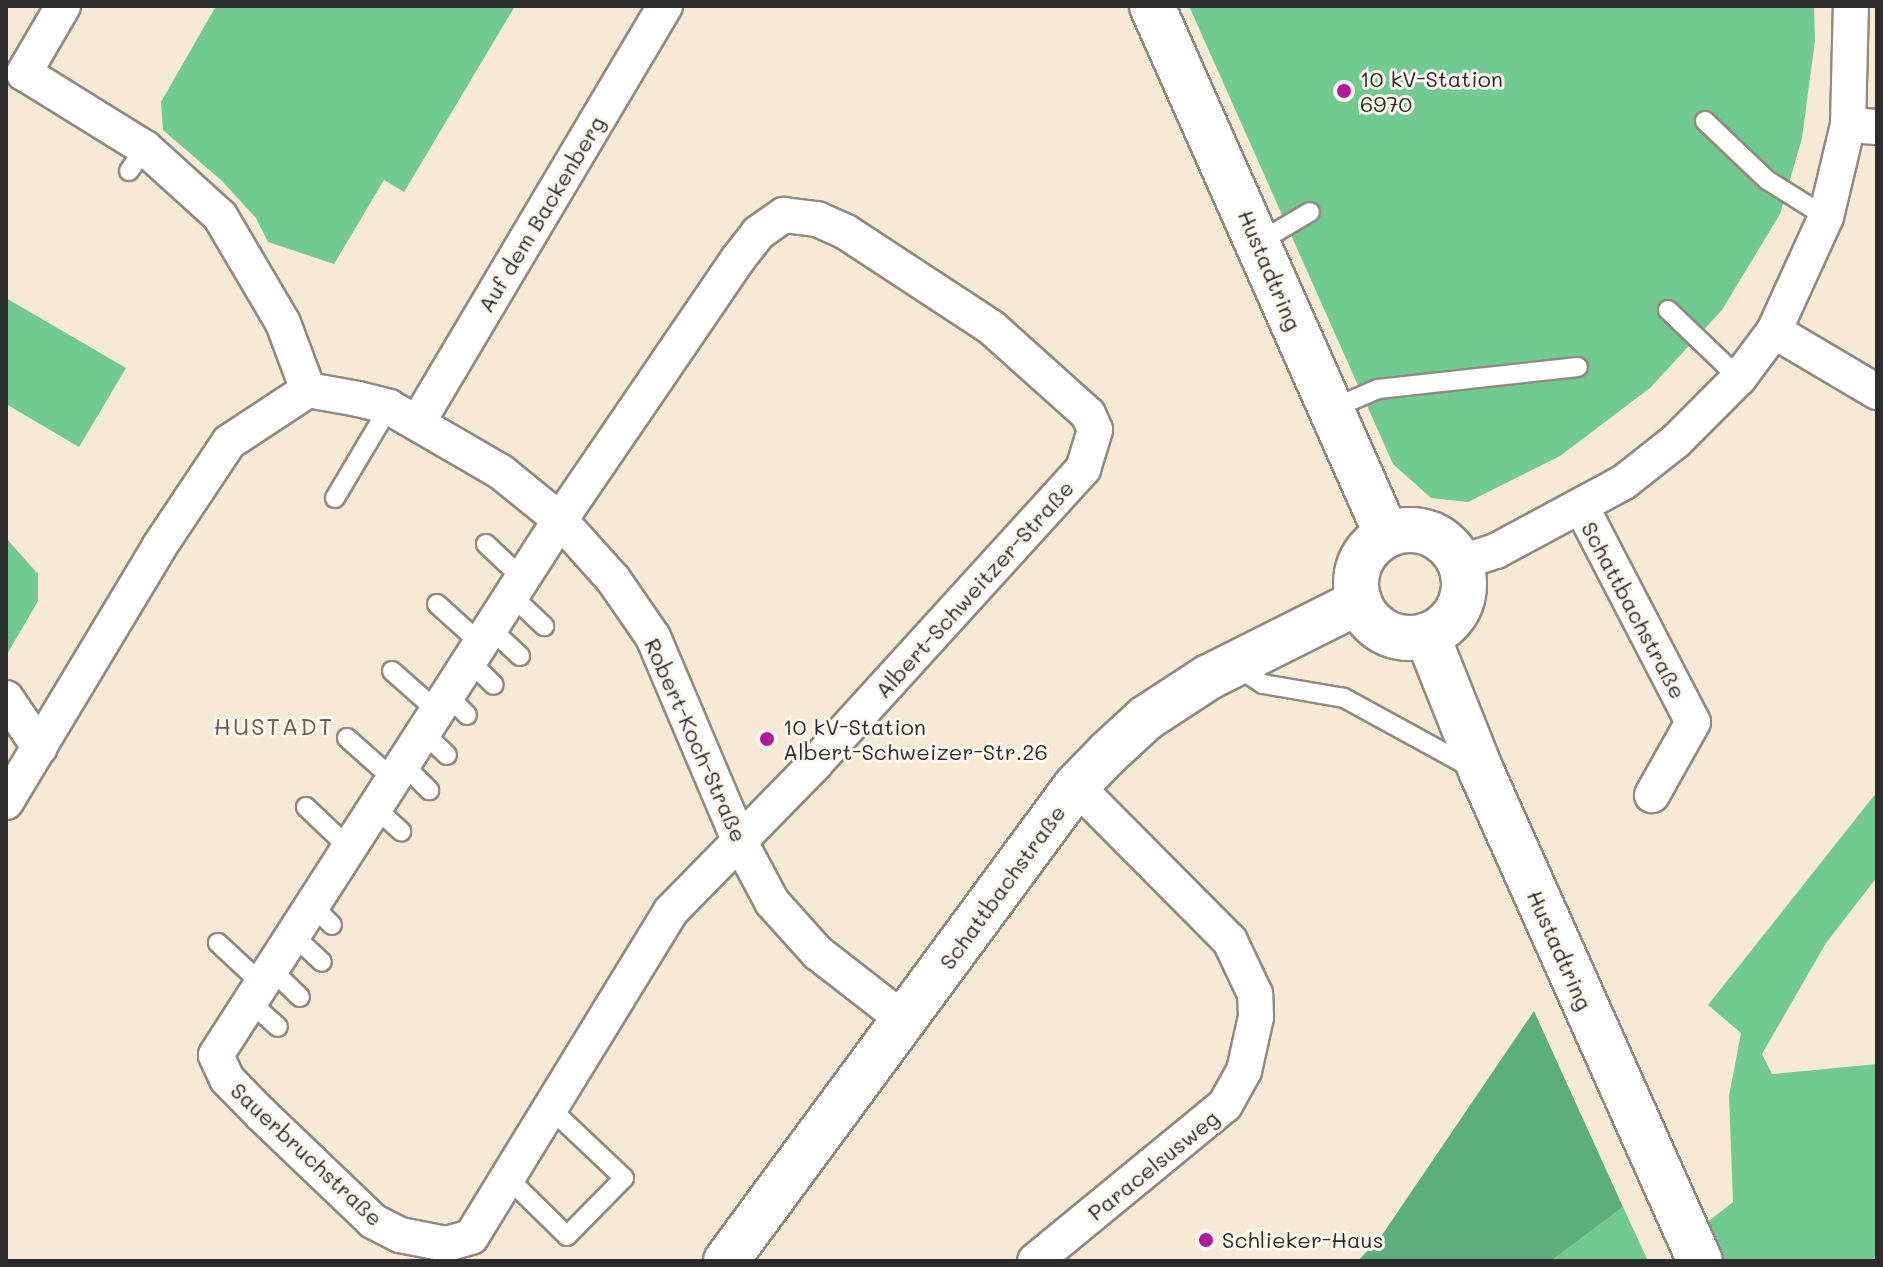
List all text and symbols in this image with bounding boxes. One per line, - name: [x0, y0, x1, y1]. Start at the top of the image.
- place label: 10 kV-Station 6970: [1360, 65, 1503, 116]
- marker: 10 kV-Station 6970: [1335, 82, 1353, 100]
- street label: Auf dem Backenberg: [472, 111, 610, 317]
- street label: Hustadtring: [1233, 206, 1307, 334]
- street label: Albert-Schweitzer-Straße: [869, 475, 1079, 703]
- street label: Schattbachstraße: [1576, 517, 1692, 703]
- street label: Robert-Koch-Straße: [639, 634, 753, 846]
- district label: HUSTADT: [214, 712, 334, 740]
- place label: 10 kV-Station Albert-Schweizer-Str.26: [783, 713, 1048, 764]
- marker: 10 kV-Station Albert-Schweizer-Str.26: [758, 730, 776, 748]
- street label: Schattbachstraße: [934, 800, 1070, 974]
- street label: Hustadtring: [1522, 886, 1598, 1014]
- street label: Sauerbruchstraße: [226, 1077, 388, 1231]
- street label: Paracelsusweg: [1082, 1104, 1224, 1226]
- place label: Schlieker-Haus: [1222, 1227, 1383, 1253]
- marker: Schlieker-Haus: [1197, 1231, 1215, 1249]

